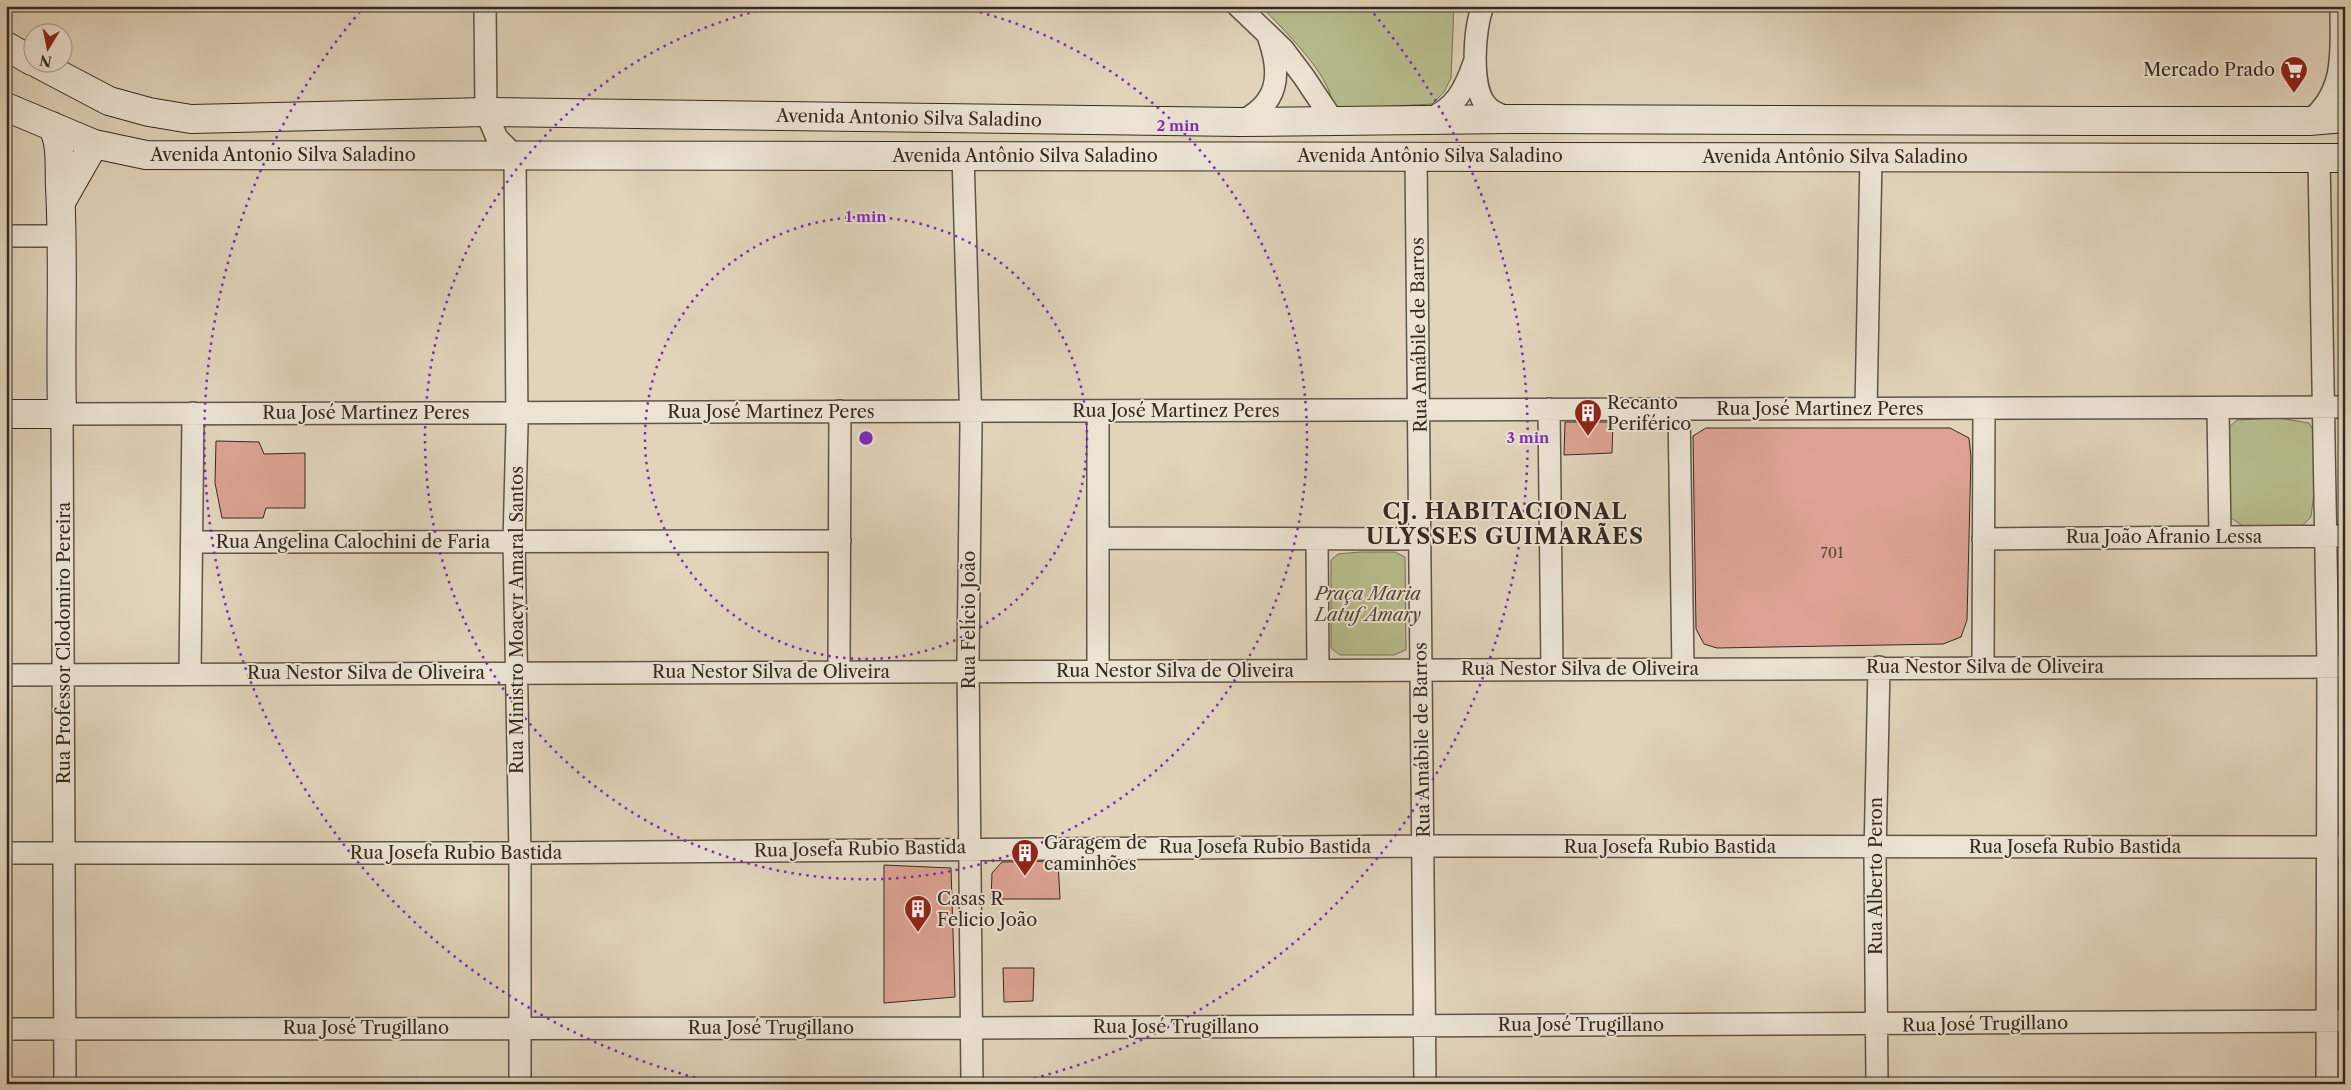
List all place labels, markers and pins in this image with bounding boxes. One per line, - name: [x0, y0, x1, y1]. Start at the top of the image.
- supermarket icon: Mercado Prado: [2279, 55, 2309, 94]
- place label: Mercado Prado: [2143, 59, 2275, 81]
- place label: Recanto Periférico: [1607, 392, 1691, 435]
- building icon: Recanto Periférico: [1573, 398, 1603, 437]
- centre of rings: [857, 429, 875, 447]
- place label: Garagem de caminhões: [1044, 832, 1147, 875]
- building icon: Garagem de caminhões: [1010, 838, 1040, 877]
- place label: Casas R Felicio João: [937, 888, 1037, 931]
- building icon: Casas R Felicio João: [903, 894, 933, 933]

